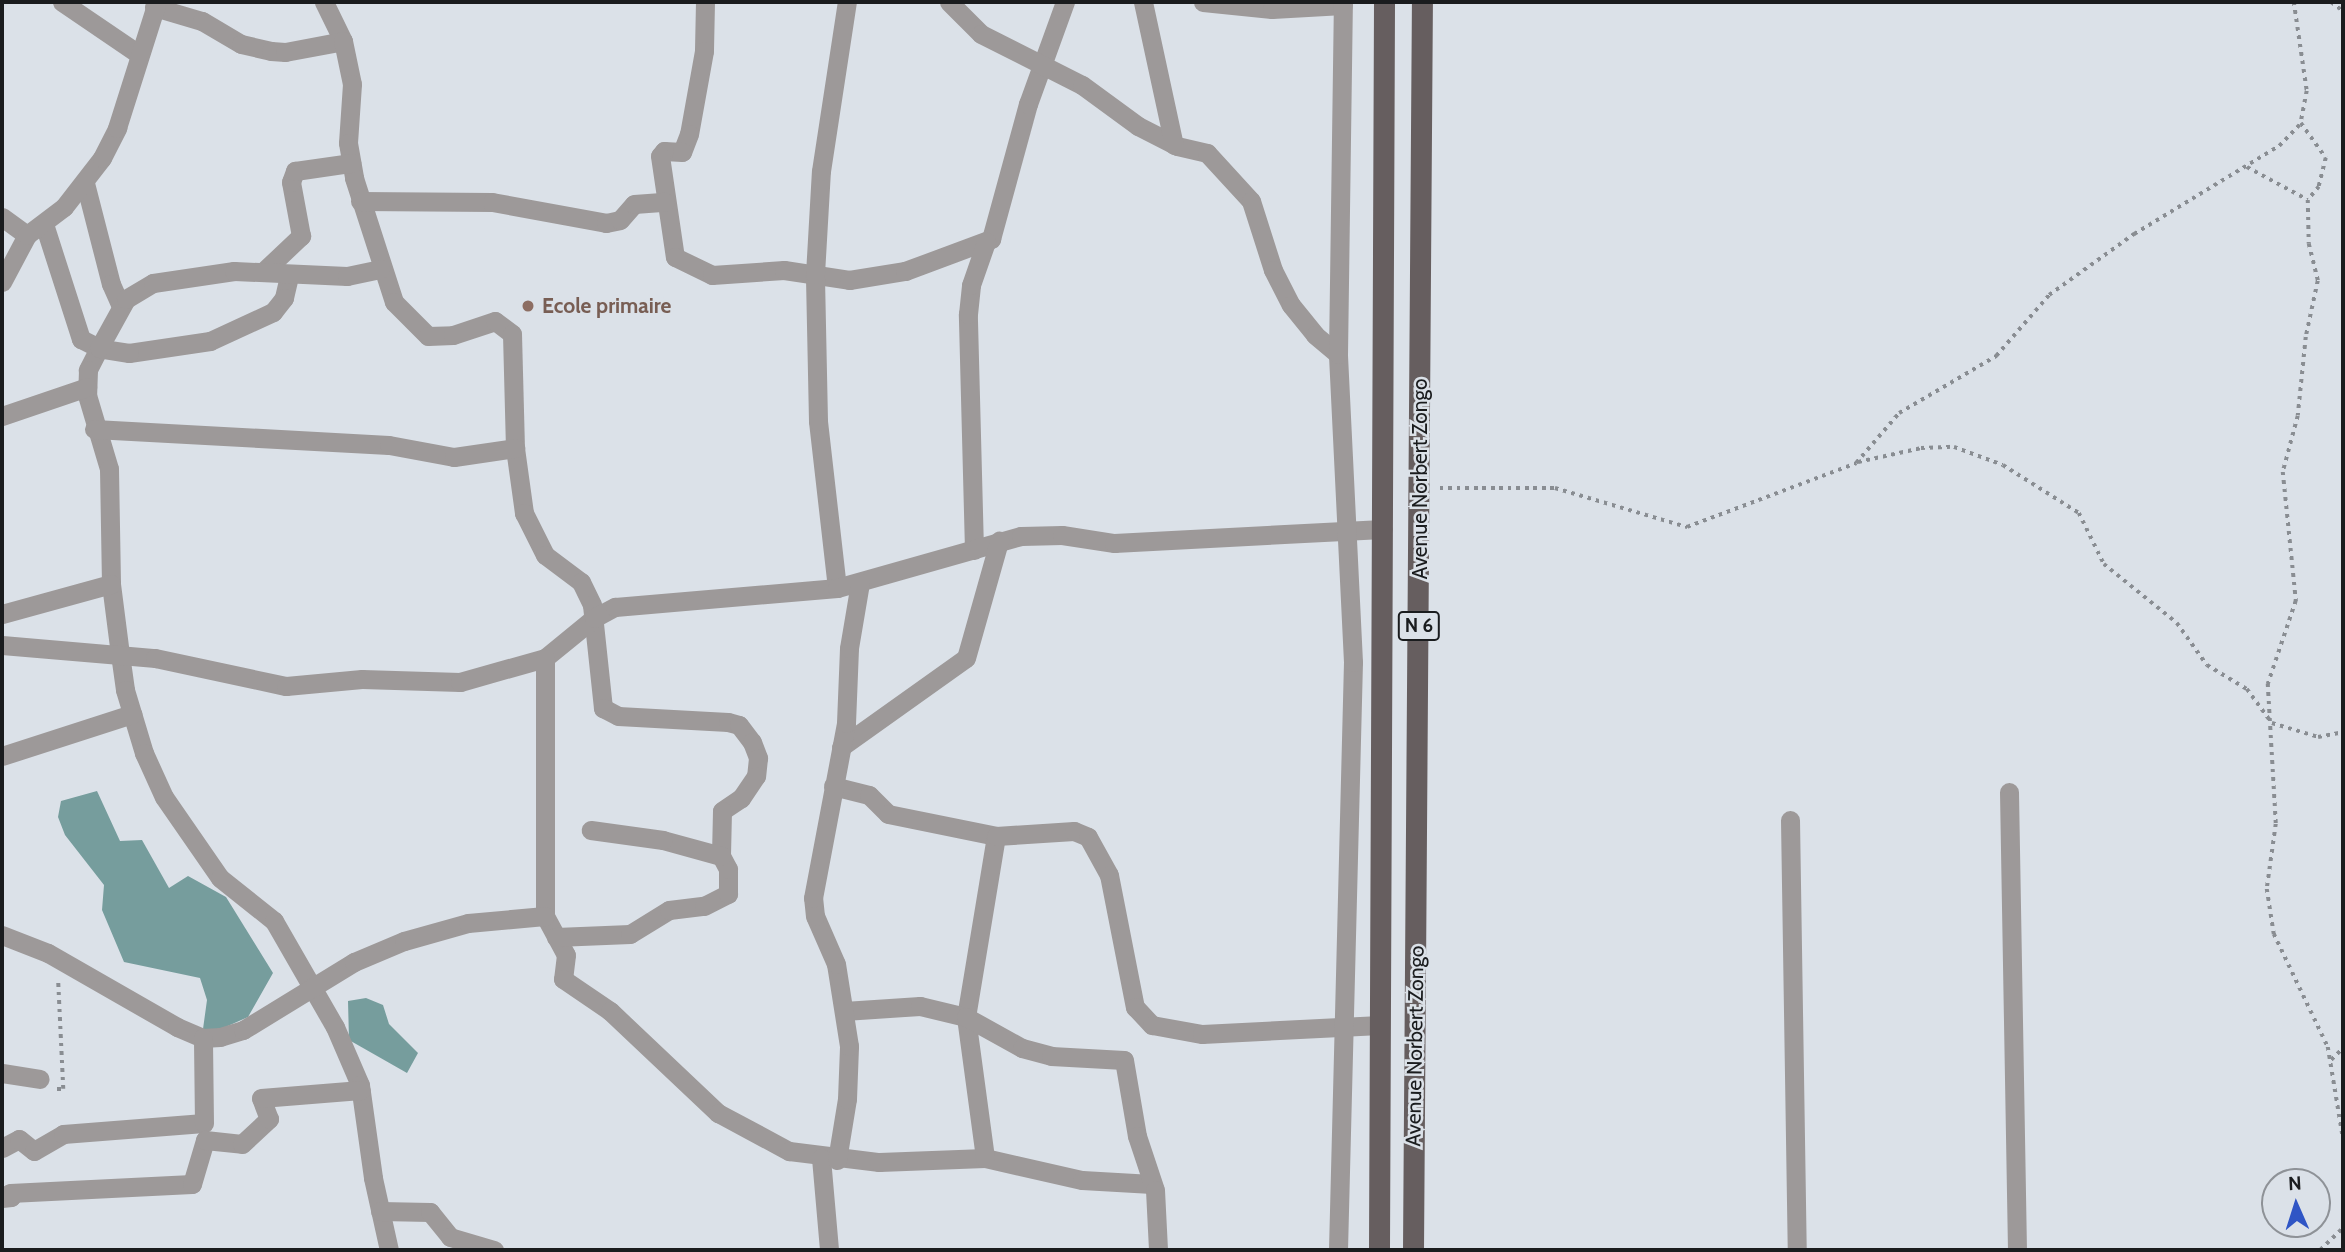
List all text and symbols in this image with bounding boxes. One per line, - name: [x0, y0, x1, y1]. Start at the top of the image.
- place label: Ecole primaire: [542, 293, 671, 319]
- marker: Ecole primaire: [520, 298, 536, 314]
- street label: Avenue Norbert Zongo: [1407, 378, 1433, 580]
- road number: N 6: [1396, 610, 1442, 642]
- street label: Avenue Norbert Zongo: [1401, 945, 1429, 1147]
- north arrow: [2261, 1168, 2331, 1238]
- text: N: [2288, 1172, 2302, 1195]

